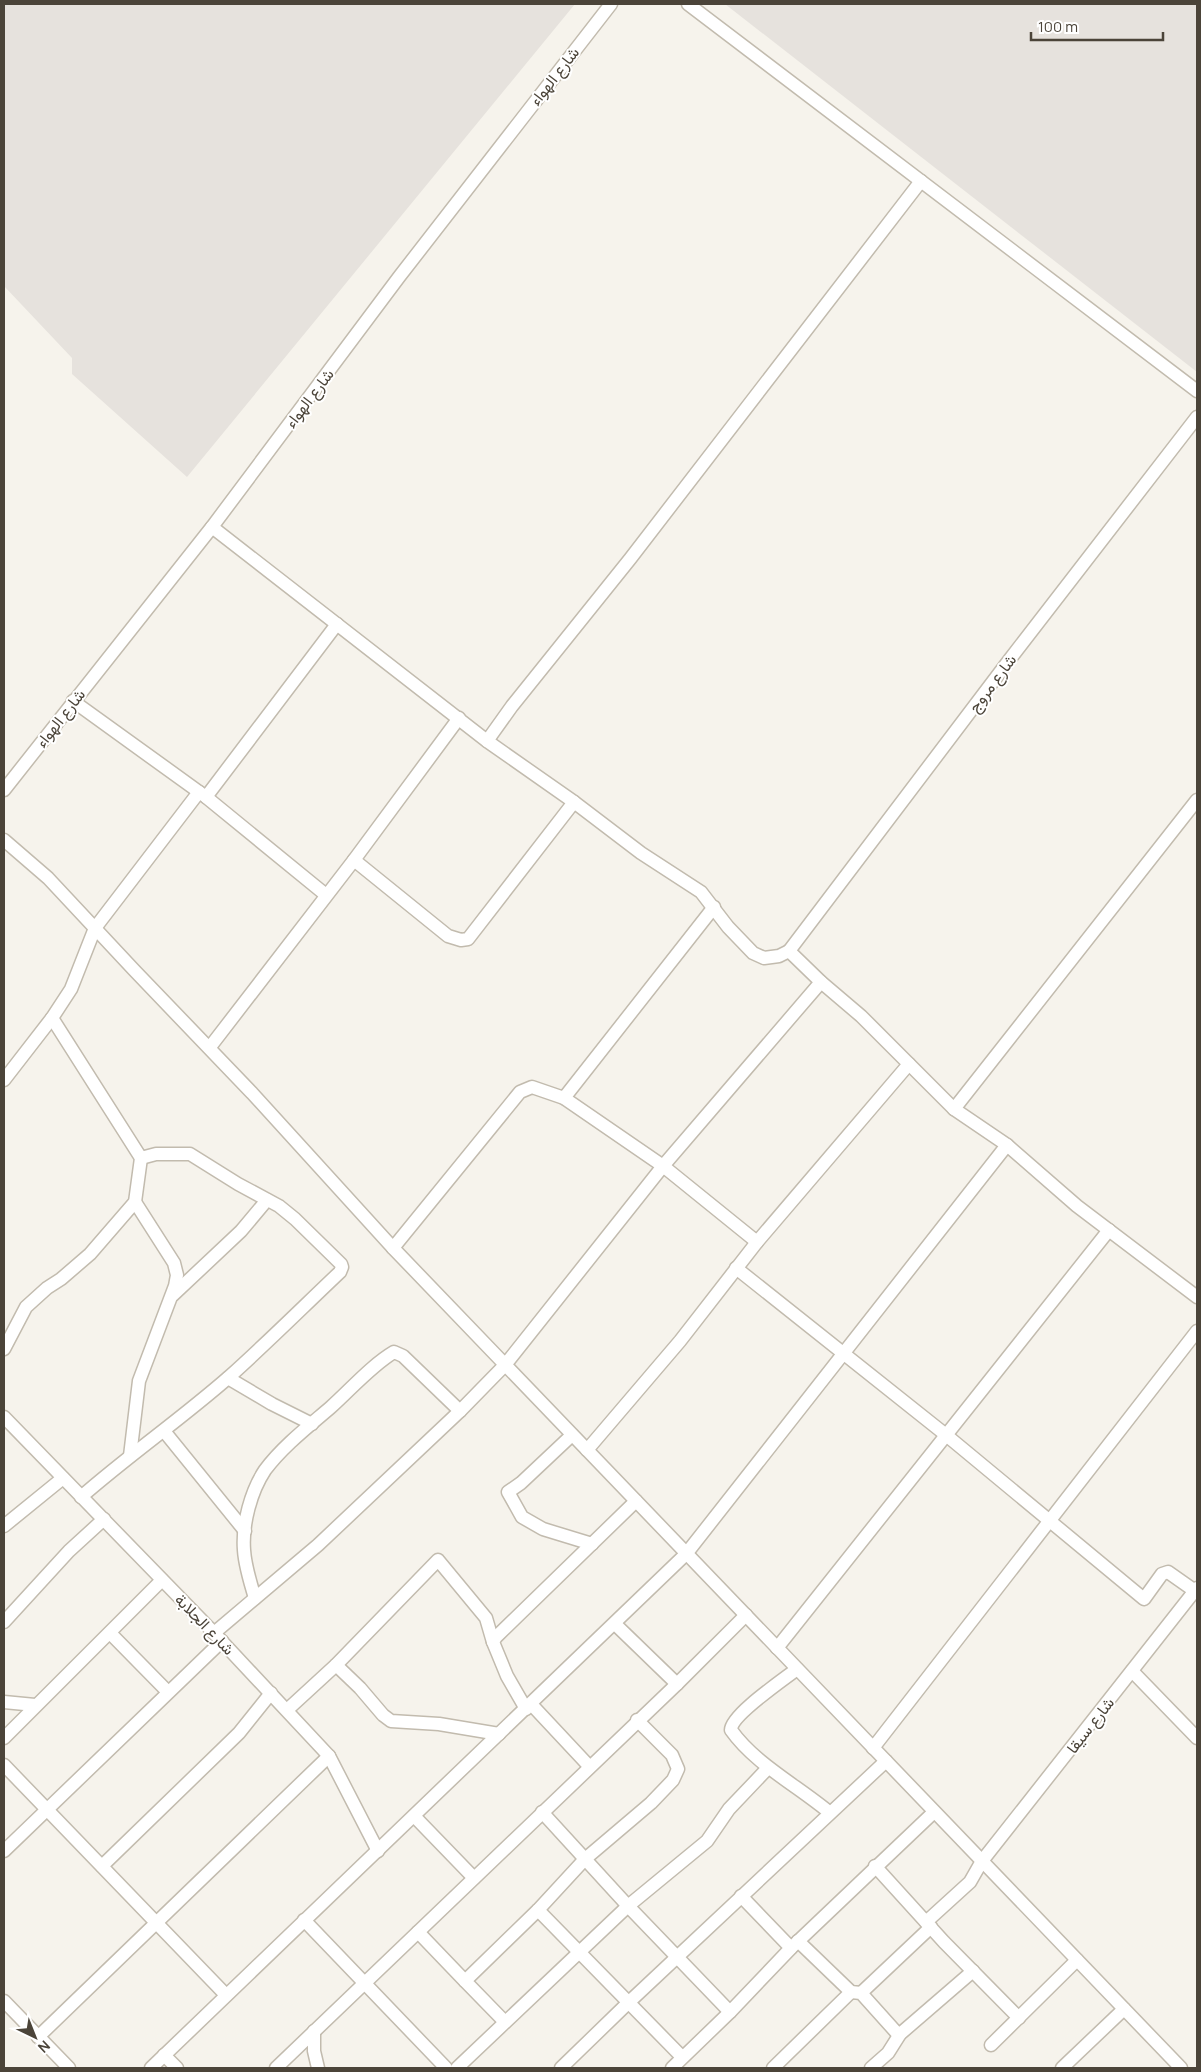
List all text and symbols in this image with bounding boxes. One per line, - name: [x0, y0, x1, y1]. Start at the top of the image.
- scale bar: [1031, 10, 1164, 42]
- text: 100 m: [1038, 16, 1078, 37]
- street label: شارع الهواء: [524, 42, 585, 111]
- street label: شارع الهواء: [279, 364, 339, 433]
- street label: شارع مروج: [963, 649, 1022, 717]
- street label: شارع الهواء: [30, 684, 91, 753]
- street label: شارع الجلابة: [170, 1589, 240, 1660]
- street label: شارع سيقا: [1061, 1692, 1120, 1758]
- north arrow: [10, 2012, 60, 2062]
- text: N: [34, 2036, 54, 2057]

